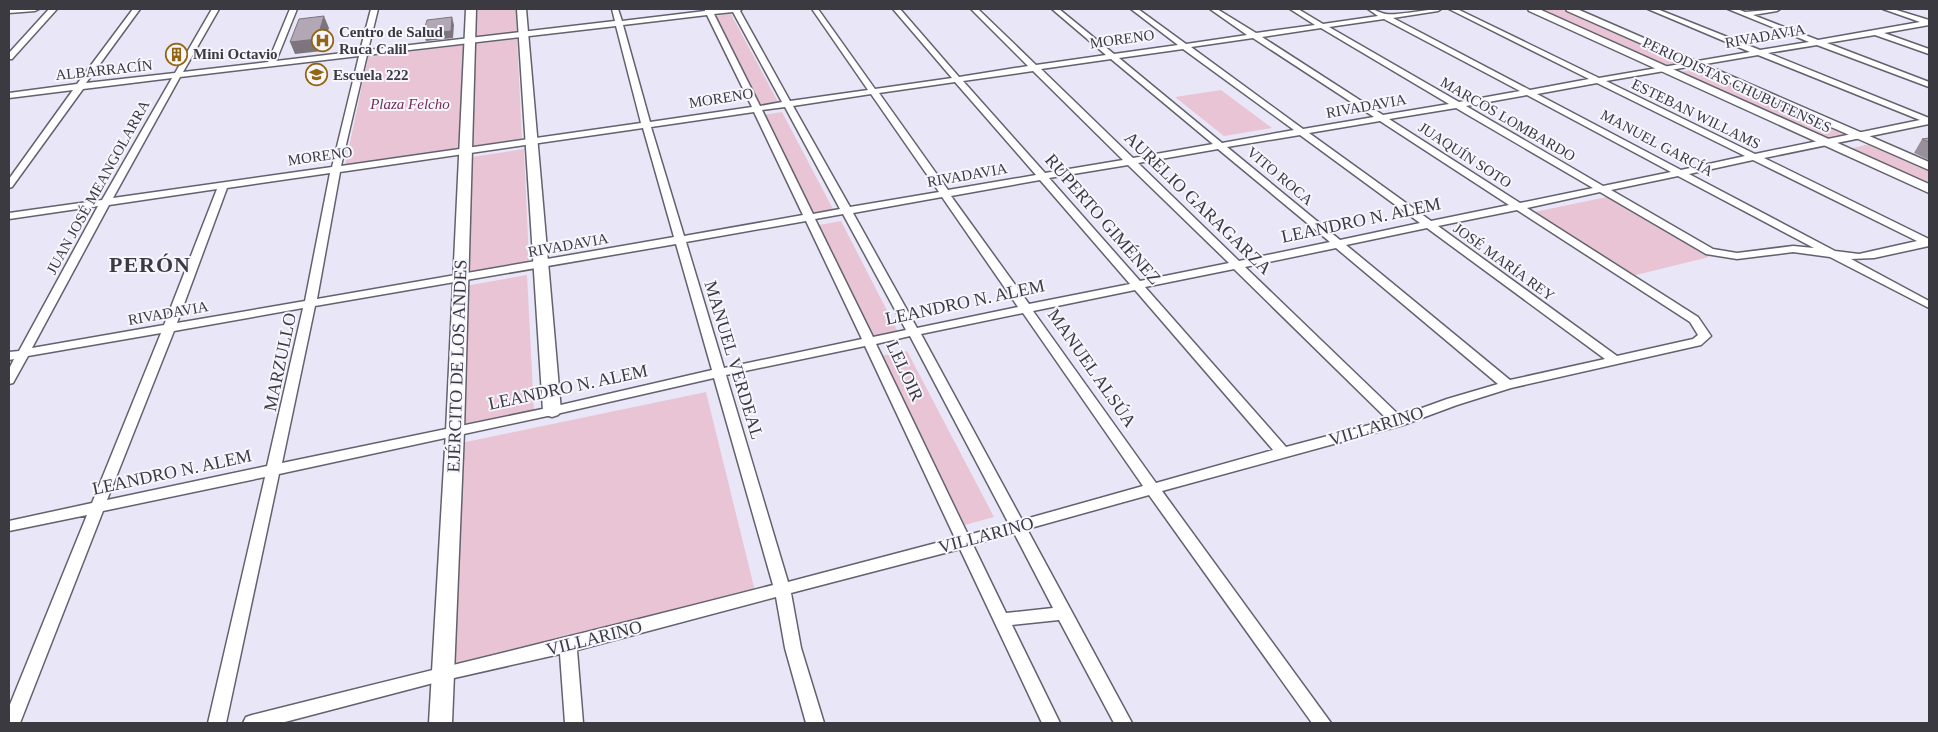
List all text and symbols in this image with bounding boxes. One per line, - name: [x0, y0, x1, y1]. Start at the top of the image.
- street label: RIVADAVIA: [1724, 21, 1806, 51]
- place label: Centro de Salud Ruca Calil: [339, 24, 444, 57]
- street label: MORENO: [1089, 27, 1155, 51]
- hospital icon: Centro de Salud Ruca Calil: [311, 29, 335, 53]
- street label: PERIODISTAS CHUBUTENSES: [1640, 34, 1834, 136]
- building icon: Mini Octavio: [165, 42, 189, 66]
- place label: Mini Octavio: [193, 46, 278, 62]
- street label: ALBARRACÍN: [55, 57, 153, 83]
- school or university icon: Escuela 222: [305, 63, 329, 87]
- place label: Escuela 222: [333, 67, 408, 83]
- street label: MARCOS LOMBARDO: [1438, 74, 1578, 164]
- street label: ESTEBAN WILLAMS: [1629, 76, 1763, 152]
- street label: MORENO: [688, 85, 755, 111]
- street label: RIVADAVIA: [1325, 91, 1407, 121]
- park label: Plaza Felcho: [369, 96, 450, 112]
- street label: JUAN JOSÉ MEANGOLARRA: [43, 97, 153, 277]
- street label: MANUEL GARCÍA: [1598, 107, 1716, 179]
- street label: JUAQUÍN SOTO: [1415, 119, 1515, 191]
- street label: AURELIO GARAGARZA: [1120, 128, 1276, 278]
- street label: MORENO: [287, 144, 353, 168]
- street label: VITO ROCA: [1244, 144, 1316, 208]
- street label: RUPERTO GIMÉNEZ: [1041, 149, 1166, 288]
- street label: RIVADAVIA: [926, 160, 1008, 190]
- street label: LEANDRO N. ALEM: [1279, 193, 1443, 247]
- street label: JOSÉ MARÍA REY: [1450, 220, 1558, 304]
- street label: RIVADAVIA: [527, 230, 609, 260]
- district label: PERÓN: [109, 252, 191, 277]
- street label: EJÉRCITO DE LOS ANDES: [442, 259, 471, 473]
- street label: LEANDRO N. ALEM: [883, 275, 1047, 329]
- street label: MANUEL VERDEAL: [700, 278, 768, 442]
- street label: RIVADAVIA: [127, 298, 209, 328]
- street label: MANUEL ALSÚA: [1044, 304, 1141, 431]
- street label: MARZULLO: [260, 311, 300, 413]
- street label: LELOIR: [882, 338, 928, 404]
- street label: LEANDRO N. ALEM: [486, 360, 650, 414]
- street label: VILLARINO: [1326, 402, 1426, 450]
- street label: LEANDRO N. ALEM: [90, 445, 254, 499]
- street label: VILLARINO: [936, 513, 1036, 557]
- street label: VILLARINO: [544, 616, 644, 660]

